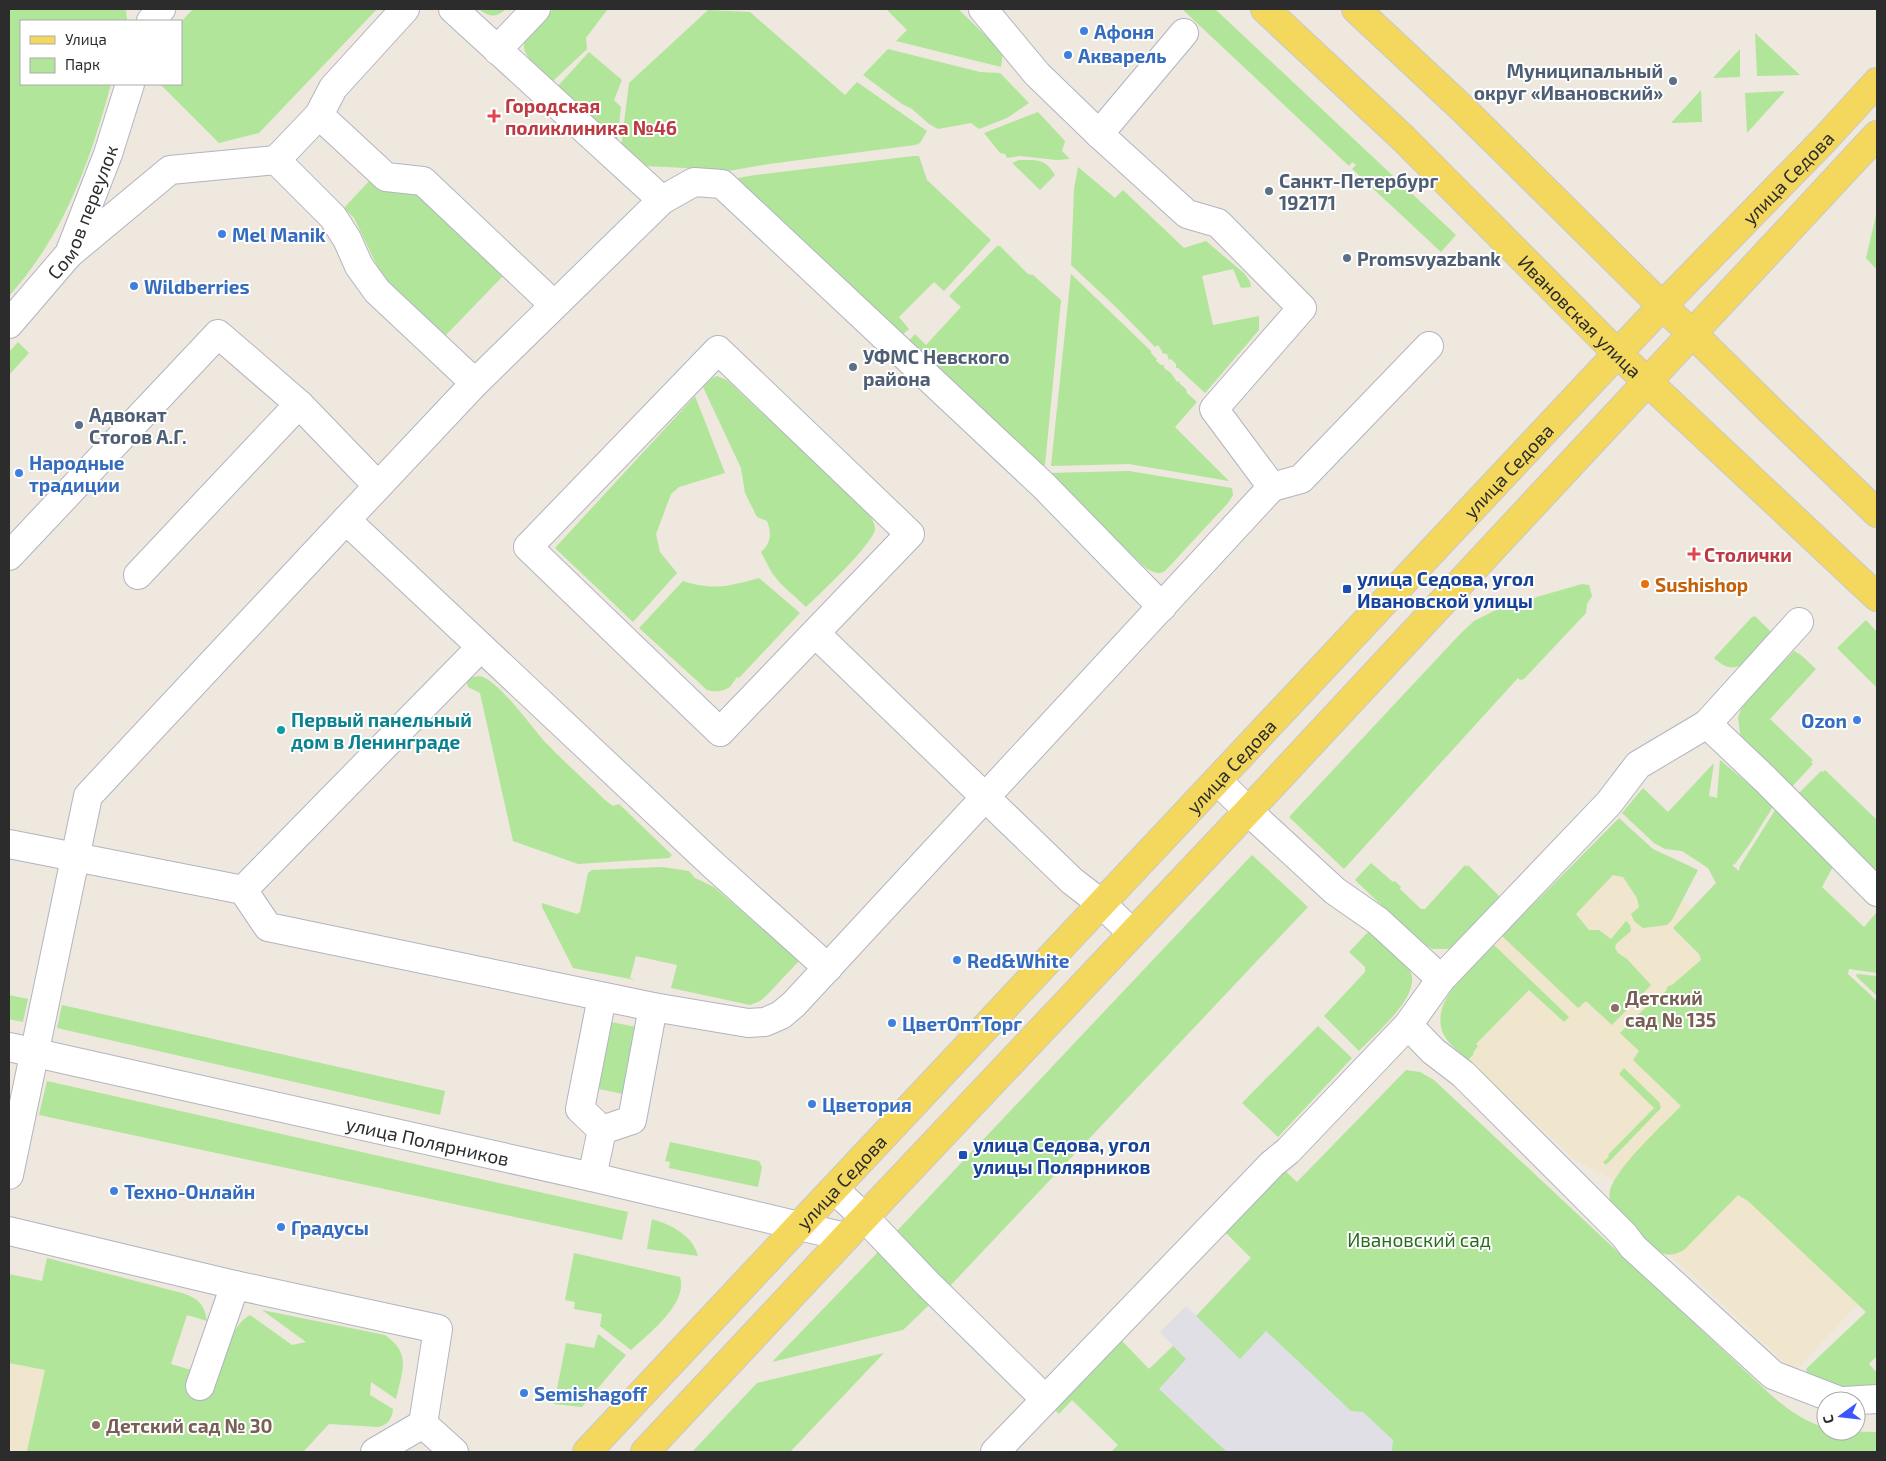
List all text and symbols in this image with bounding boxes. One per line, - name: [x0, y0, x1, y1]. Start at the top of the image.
- legend: [20, 20, 182, 85]
- place label: Афоня: [1094, 20, 1154, 43]
- marker: Афоня: [1078, 25, 1090, 37]
- text: Улица: [65, 30, 107, 48]
- place label: Акварель: [1078, 44, 1167, 67]
- marker: Акварель: [1062, 49, 1074, 61]
- text: Парк: [65, 55, 100, 73]
- place label: Муниципальный округ «Ивановский»: [1474, 59, 1663, 104]
- marker: Муниципальный округ «Ивановский»: [1667, 75, 1679, 87]
- place label: Городская поликлиника №46: [505, 94, 677, 139]
- marker: Городская поликлиника №46: [487, 109, 501, 123]
- street label: улица Седова: [1737, 126, 1838, 229]
- street label: Сомов переулок: [42, 142, 122, 283]
- place label: Санкт-Петербург 192171: [1279, 169, 1438, 214]
- marker: Санкт-Петербург 192171: [1263, 185, 1275, 197]
- place label: Mel Manik: [232, 223, 326, 246]
- marker: Mel Manik: [216, 228, 228, 240]
- place label: Promsvyazbank: [1357, 247, 1501, 271]
- street label: Ивановская улица: [1514, 250, 1647, 382]
- marker: Promsvyazbank: [1341, 252, 1353, 264]
- place label: Wildberries: [144, 275, 250, 298]
- marker: Wildberries: [128, 280, 140, 292]
- place label: УФМС Невского района: [863, 345, 1009, 390]
- marker: УФМС Невского района: [847, 361, 859, 373]
- place label: Адвокат Стогов А.Г.: [89, 403, 187, 448]
- street label: улица Седова: [1458, 418, 1558, 523]
- marker: Адвокат Стогов А.Г.: [73, 419, 85, 431]
- place label: Народные традиции: [29, 451, 125, 496]
- marker: Народные традиции: [13, 467, 25, 479]
- place label: Столички: [1704, 543, 1792, 566]
- marker: Столички: [1688, 548, 1700, 560]
- place label: улица Седова, угол Ивановской улицы: [1357, 567, 1534, 612]
- place label: Sushishop: [1655, 573, 1748, 596]
- marker: Sushishop: [1639, 578, 1651, 590]
- marker: улица Седова, угол Ивановской улицы: [1341, 583, 1353, 595]
- place label: Первый панельный дом в Ленинграде: [291, 708, 472, 753]
- place label: Ozon: [1801, 709, 1847, 732]
- street label: улица Седова: [1181, 714, 1281, 818]
- marker: Ozon: [1851, 714, 1863, 726]
- marker: Первый панельный дом в Ленинграде: [275, 724, 287, 736]
- place label: Red&White: [967, 949, 1070, 972]
- marker: Red&White: [951, 954, 963, 966]
- place label: Детский сад № 135: [1625, 986, 1716, 1031]
- marker: Детский сад № 135: [1609, 1002, 1621, 1014]
- place label: ЦветОптТорг: [902, 1012, 1022, 1035]
- marker: ЦветОптТорг: [886, 1017, 898, 1029]
- place label: Цветория: [822, 1093, 912, 1116]
- marker: Цветория: [806, 1098, 818, 1110]
- street label: улица Полярников: [344, 1111, 512, 1170]
- street label: улица Седова: [791, 1129, 891, 1234]
- place label: улица Седова, угол улицы Полярников: [973, 1133, 1151, 1178]
- marker: улица Седова, угол улицы Полярников: [957, 1149, 969, 1161]
- place label: Техно-Онлайн: [124, 1180, 255, 1203]
- marker: Техно-Онлайн: [108, 1185, 120, 1197]
- place label: Градусы: [291, 1216, 369, 1239]
- marker: Градусы: [275, 1221, 287, 1233]
- park label: Ивановский сад: [1347, 1228, 1491, 1251]
- place label: Semishagoff: [534, 1382, 647, 1405]
- marker: Semishagoff: [518, 1387, 530, 1399]
- north arrow: [1816, 1391, 1866, 1441]
- text: С: [1819, 1413, 1837, 1426]
- place label: Детский сад № 30: [106, 1414, 273, 1437]
- marker: Детский сад № 30: [90, 1419, 102, 1431]

